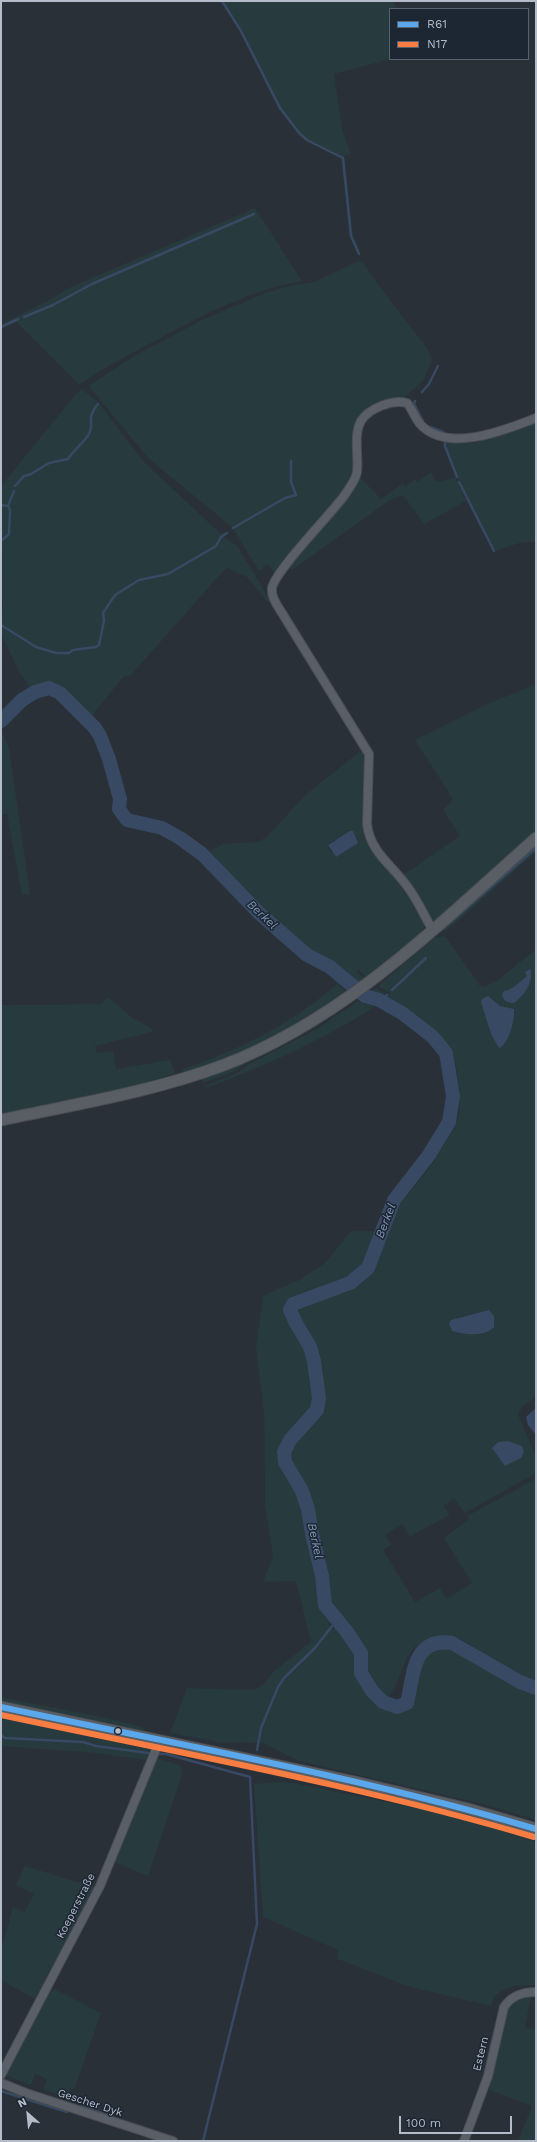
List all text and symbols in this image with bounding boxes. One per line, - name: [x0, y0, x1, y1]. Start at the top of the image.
- legend: [389, 8, 529, 60]
- text: R61: [427, 17, 447, 31]
- text: N17: [427, 37, 447, 51]
- water label: Berkel: [244, 897, 280, 933]
- water label: Berkel: [373, 1202, 399, 1240]
- water label: Berkel: [304, 1522, 326, 1560]
- unlabelled marker: [113, 1726, 123, 1736]
- street label: Koeperstraße: [54, 1871, 98, 1941]
- street label: Estern: [470, 2035, 492, 2073]
- street label: Gescher Dyk: [56, 2086, 124, 2120]
- north arrow: [8, 2094, 48, 2134]
- text: N: [16, 2095, 29, 2111]
- scale bar: [401, 2108, 514, 2134]
- text: 100 m: [406, 2116, 441, 2130]

